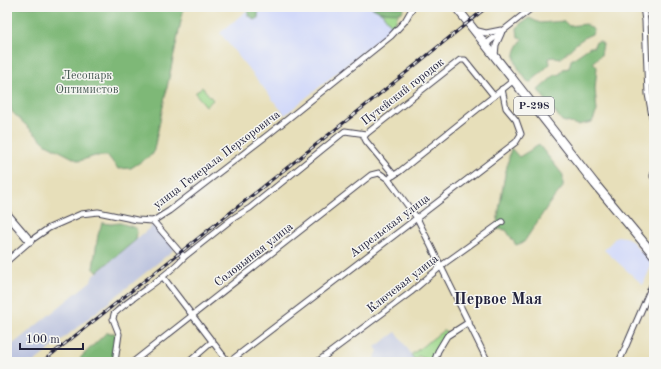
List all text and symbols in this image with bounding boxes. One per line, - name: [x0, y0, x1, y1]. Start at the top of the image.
- street label: Путейский городок: [359, 56, 447, 128]
- park label: Лесопарк Оптимистов: [55, 70, 119, 96]
- road number: Р-298: [514, 97, 554, 115]
- street label: улица Генерала Перхоровича: [151, 108, 283, 211]
- street label: Апрельская улица: [348, 192, 432, 260]
- street label: Соловьиная улица: [212, 221, 296, 289]
- street label: Ключевая улица: [365, 253, 441, 315]
- district label: Первое Мая: [454, 292, 542, 308]
- scale bar: [20, 325, 83, 351]
- text: 100 m: [26, 334, 60, 346]

